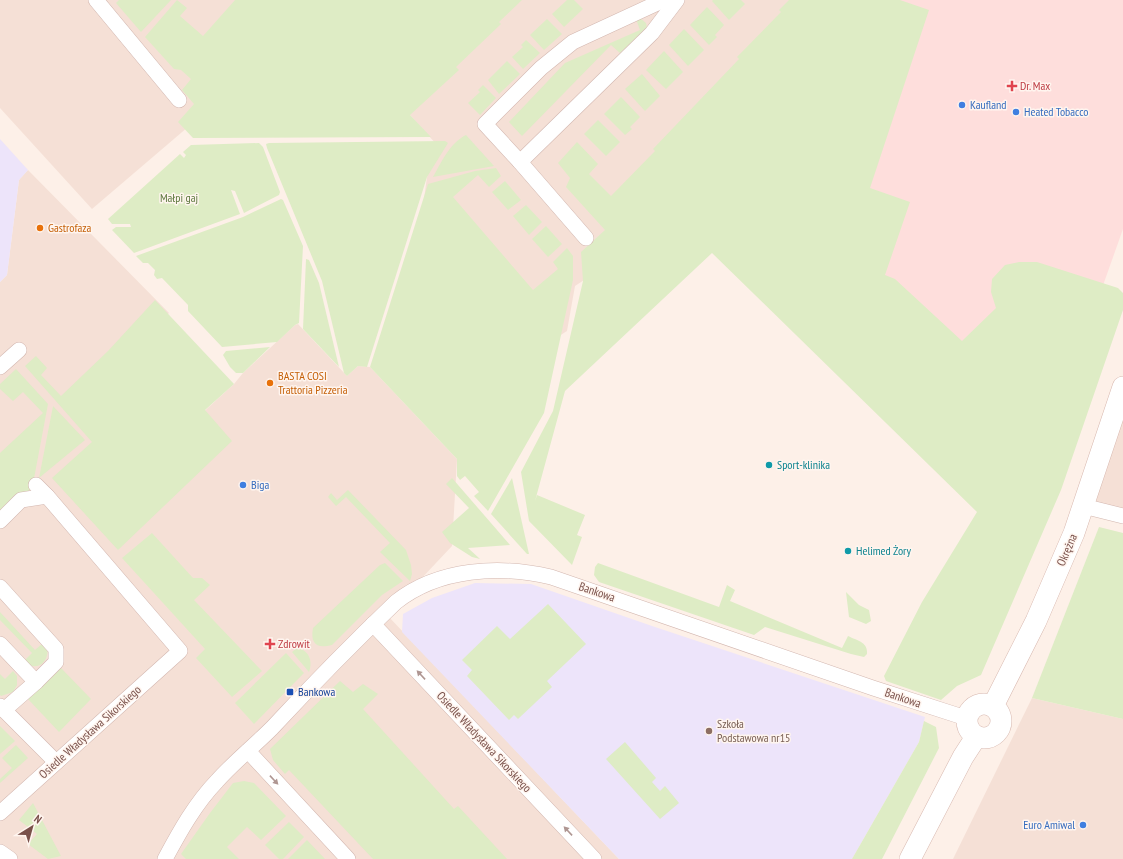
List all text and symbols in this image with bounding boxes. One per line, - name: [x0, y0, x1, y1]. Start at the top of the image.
- place label: Dr. Max: [1020, 78, 1050, 93]
- marker: Dr. Max: [1007, 81, 1017, 91]
- place label: Kaufland: [970, 97, 1007, 112]
- marker: Kaufland: [957, 100, 967, 110]
- place label: Heated Tobacco: [1024, 104, 1088, 119]
- marker: Heated Tobacco: [1011, 107, 1021, 117]
- park label: Małpi gaj: [160, 190, 198, 205]
- place label: Gastrofaza: [48, 220, 92, 235]
- marker: Gastrofaza: [35, 223, 45, 233]
- place label: BASTA COSI Trattoria Pizzeria: [278, 368, 348, 397]
- marker: BASTA COSI Trattoria Pizzeria: [265, 378, 275, 388]
- place label: Sport-klinika: [777, 457, 830, 472]
- marker: Sport-klinika: [764, 460, 774, 470]
- place label: Biga: [251, 477, 269, 492]
- marker: Biga: [238, 480, 248, 490]
- street label: Okrężna: [1053, 531, 1080, 568]
- place label: Helimed Żory: [856, 543, 911, 558]
- marker: Helimed Żory: [843, 546, 853, 556]
- street label: Bankowa: [577, 578, 617, 605]
- place label: Zdrowit: [278, 636, 311, 651]
- marker: Zdrowit: [265, 639, 275, 649]
- one-way arrow: [416, 670, 426, 680]
- street label: Osiedle Władysława Sikorskiego: [36, 682, 144, 781]
- place label: Bankowa: [298, 684, 335, 699]
- street label: Bankowa: [883, 684, 923, 711]
- marker: Bankowa: [285, 687, 295, 697]
- street label: Osiedle Władysława Sikorskiego: [434, 688, 535, 795]
- place label: Szkoła Podstawowa nr15: [717, 716, 790, 745]
- marker: Szkoła Podstawowa nr15: [704, 726, 714, 736]
- one-way arrow: [270, 775, 279, 785]
- north arrow: [12, 807, 52, 847]
- text: N: [31, 812, 45, 826]
- place label: Euro Amiwal: [1023, 817, 1075, 832]
- marker: Euro Amiwal: [1078, 820, 1088, 830]
- one-way arrow: [563, 826, 572, 836]

